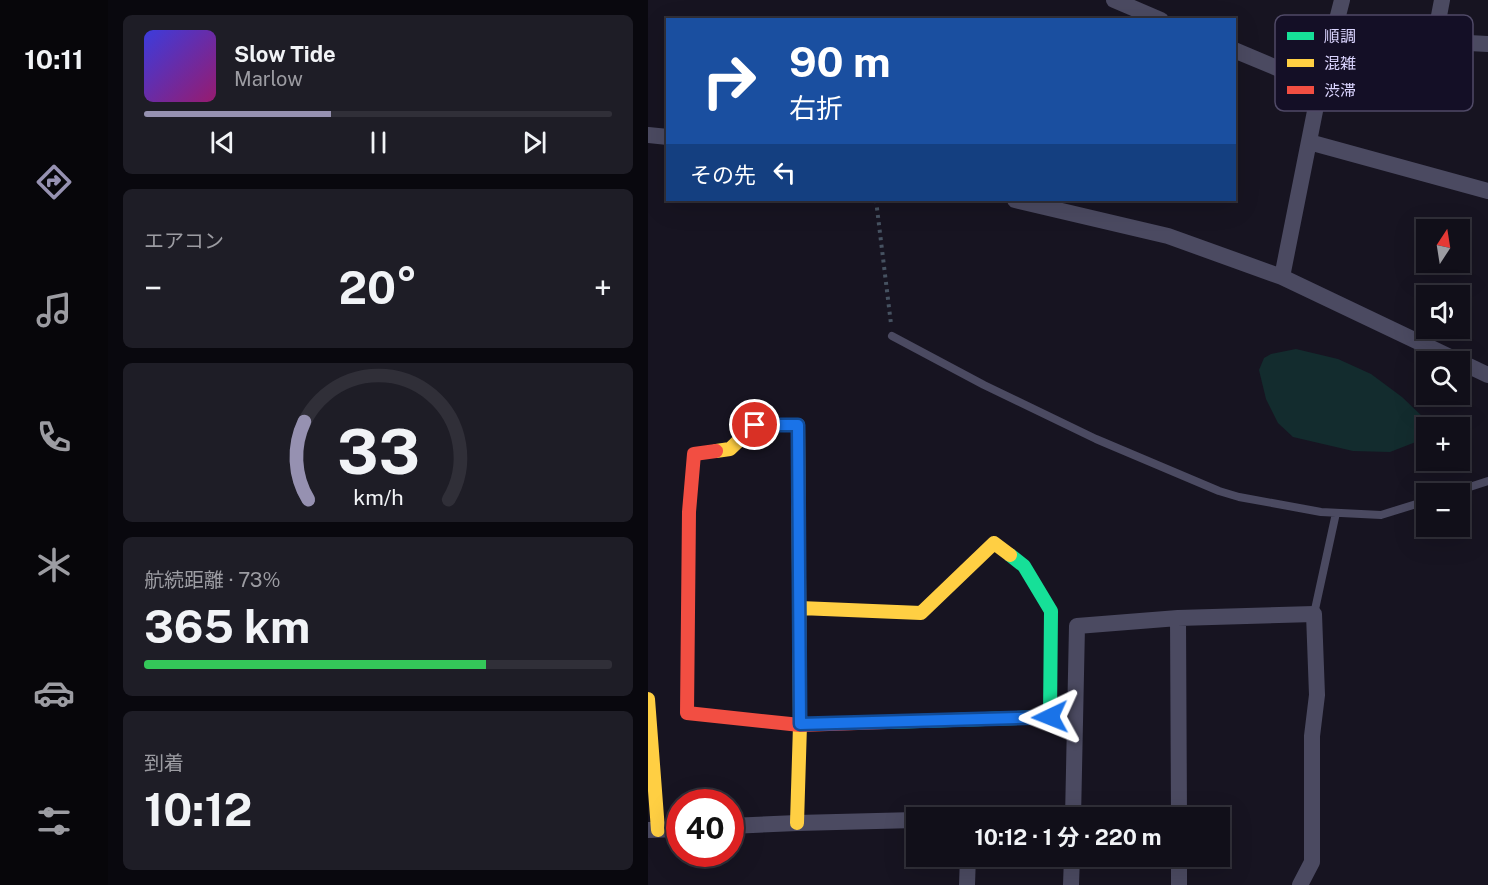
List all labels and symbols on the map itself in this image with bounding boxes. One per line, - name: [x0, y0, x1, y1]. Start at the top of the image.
- legend: [1275, 15, 1473, 111]
- text: 順調: [1324, 27, 1356, 46]
- text: 混雑: [1324, 54, 1356, 73]
- text: 渋滞: [1324, 81, 1356, 100]
- north arrow: [1416, 219, 1470, 273]
- pin: [729, 399, 780, 450]
- position arrow: [1018, 685, 1082, 749]
- speed limit sign: 40: [666, 789, 744, 867]

